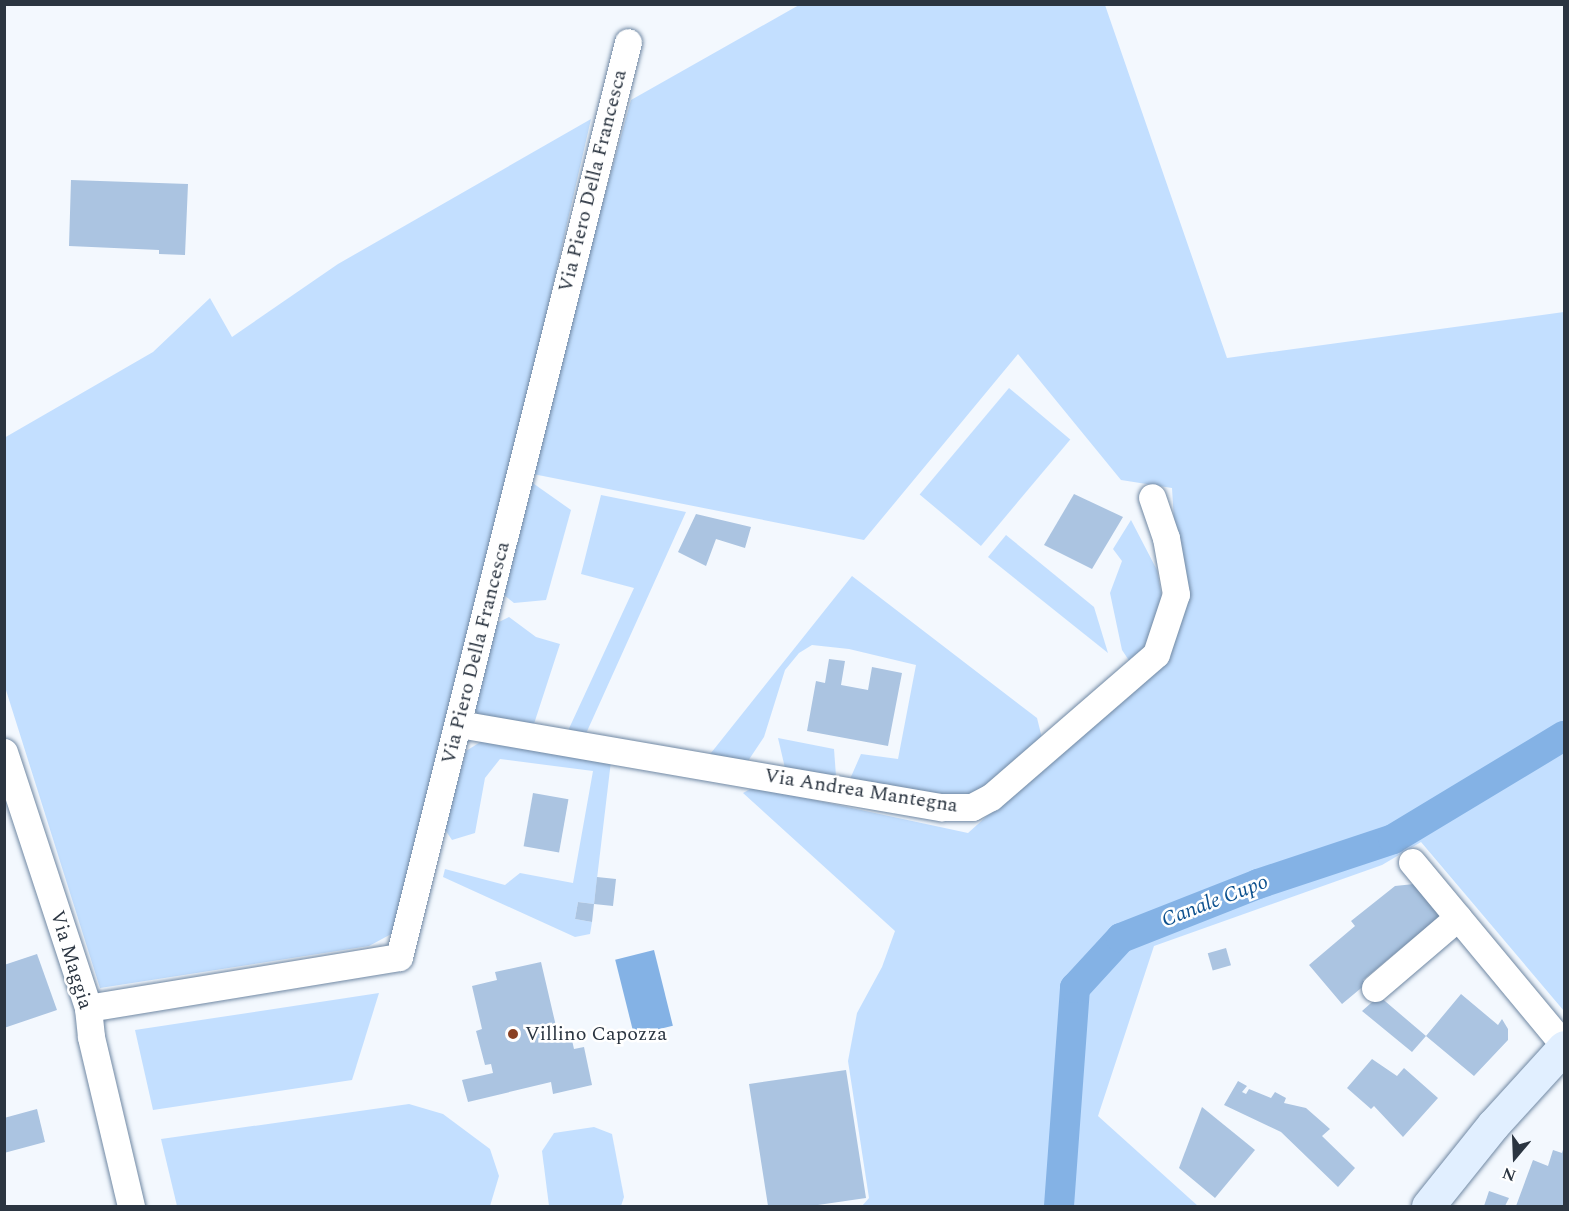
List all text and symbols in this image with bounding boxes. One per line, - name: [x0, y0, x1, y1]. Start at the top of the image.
- street label: Via Piero Della Francesca: [554, 67, 632, 295]
- street label: Via Piero Della Francesca: [437, 539, 515, 767]
- street label: Via Andrea Mantegna: [763, 764, 959, 818]
- water label: Canale Cupo: [1158, 869, 1272, 933]
- street label: Via Maggia: [45, 908, 97, 1012]
- place label: Villino Capozza: [525, 1022, 667, 1046]
- marker: Villino Capozza: [506, 1027, 520, 1041]
- north arrow: [1485, 1127, 1545, 1187]
- text: N: [1499, 1161, 1519, 1187]

